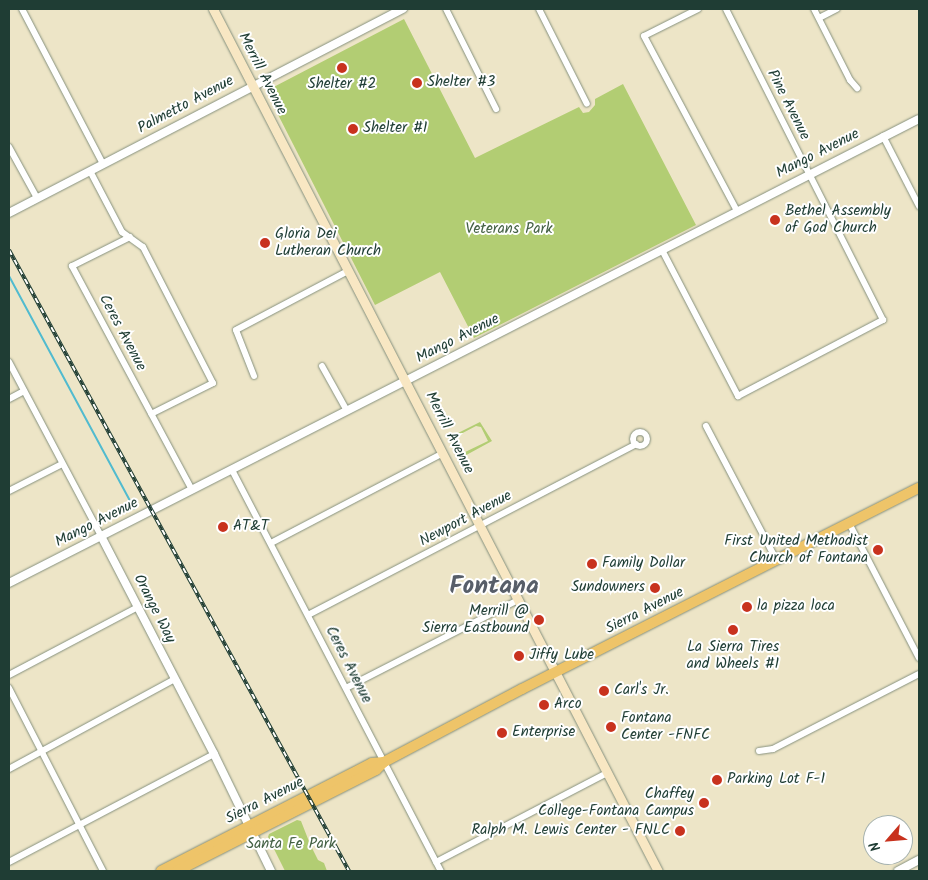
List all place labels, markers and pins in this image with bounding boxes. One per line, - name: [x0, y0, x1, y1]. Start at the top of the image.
- marker: Shelter #2: [336, 62, 348, 74]
- place label: Shelter #3: [427, 74, 495, 92]
- place label: Shelter #2: [308, 76, 376, 94]
- marker: Shelter #3: [411, 77, 423, 89]
- place label: Shelter #1: [363, 120, 428, 138]
- marker: Shelter #1: [347, 123, 359, 135]
- place label: Bethel Assembly of God Church: [785, 202, 891, 237]
- marker: Bethel Assembly of God Church: [769, 214, 781, 226]
- place label: Gloria Dei Lutheran Church: [275, 225, 381, 260]
- marker: Gloria Dei Lutheran Church: [259, 237, 271, 249]
- place label: AT&T: [233, 518, 269, 536]
- marker: AT&T: [217, 521, 229, 533]
- place label: First United Methodist Church of Fontana: [724, 532, 868, 567]
- marker: First United Methodist Church of Fontana: [872, 544, 884, 556]
- place label: Family Dollar: [602, 555, 685, 573]
- marker: Family Dollar: [586, 558, 598, 570]
- place label: Sundowners: [571, 579, 645, 597]
- marker: Sundowners: [649, 582, 661, 594]
- place label: la pizza loca: [757, 598, 835, 616]
- marker: la pizza loca: [741, 601, 753, 613]
- place label: Merrill @ Sierra Eastbound: [422, 602, 529, 637]
- marker: Merrill @ Sierra Eastbound: [533, 614, 545, 626]
- marker: La Sierra Tires and Wheels #1: [727, 624, 739, 636]
- place label: La Sierra Tires and Wheels #1: [687, 638, 779, 673]
- place label: Jiffy Lube: [529, 647, 594, 665]
- marker: Jiffy Lube: [513, 650, 525, 662]
- place label: Carl's Jr.: [614, 682, 669, 700]
- marker: Carl's Jr.: [598, 685, 610, 697]
- place label: Arco: [554, 696, 582, 714]
- marker: Arco: [538, 699, 550, 711]
- place label: Fontana Center -FNFC: [621, 709, 710, 744]
- marker: Fontana Center -FNFC: [605, 721, 617, 733]
- place label: Enterprise: [512, 724, 575, 742]
- marker: Enterprise: [496, 727, 508, 739]
- place label: Parking Lot F-1: [727, 771, 825, 789]
- marker: Parking Lot F-1: [711, 774, 723, 786]
- place label: Chaffey College-Fontana Campus: [538, 785, 694, 820]
- marker: Chaffey College-Fontana Campus: [698, 797, 710, 809]
- place label: Ralph M. Lewis Center - FNLC: [472, 822, 670, 840]
- marker: Ralph M. Lewis Center - FNLC: [674, 825, 686, 837]

